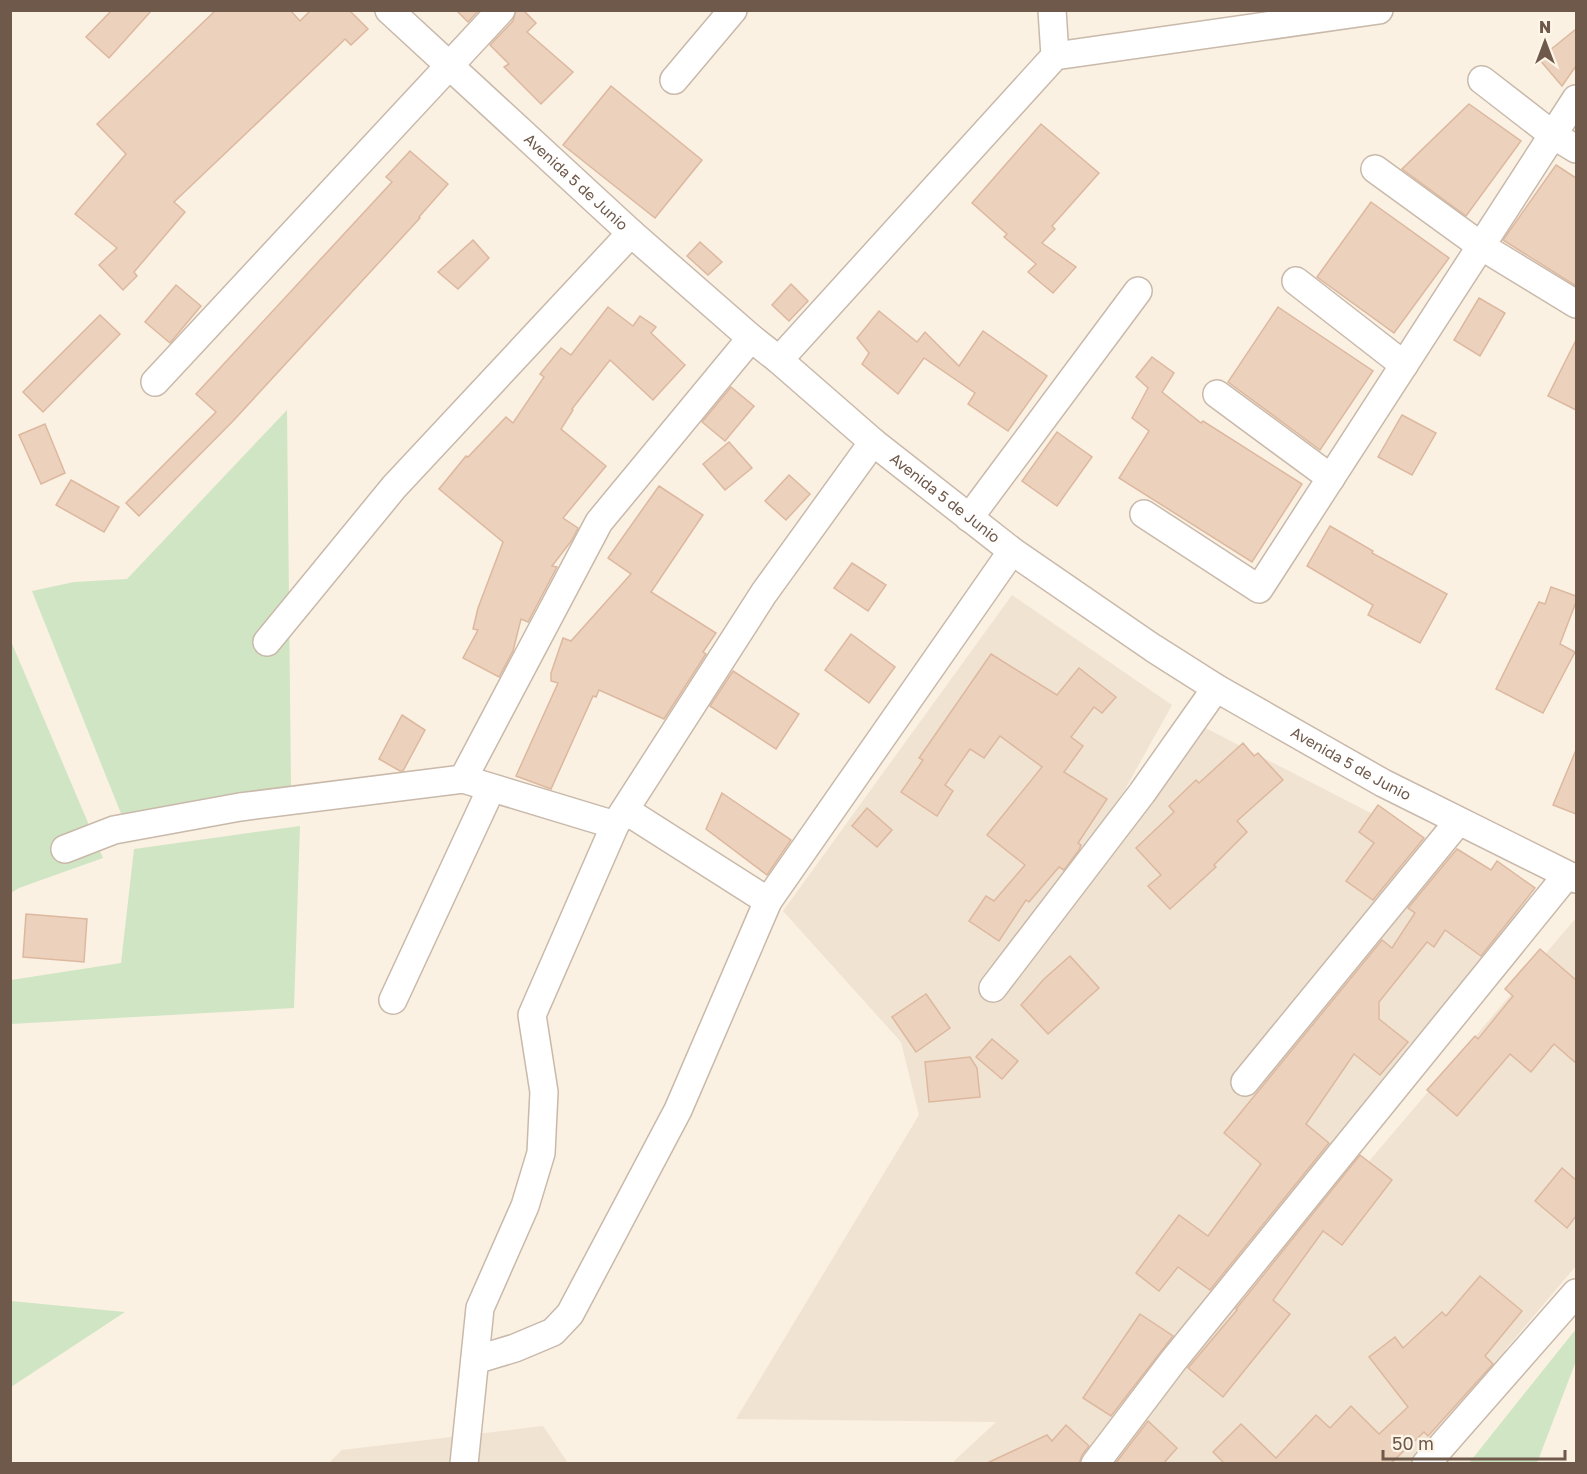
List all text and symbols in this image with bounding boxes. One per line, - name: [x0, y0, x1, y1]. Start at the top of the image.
- north arrow: [1515, 12, 1575, 72]
- text: N: [1539, 17, 1551, 37]
- street label: Avenida 5 de Junio: [521, 129, 632, 234]
- street label: Avenida 5 de Junio: [887, 449, 1004, 546]
- street label: Avenida 5 de Junio: [1288, 723, 1414, 803]
- scale bar: [1383, 1423, 1564, 1461]
- text: 50 m: [1392, 1432, 1434, 1454]

